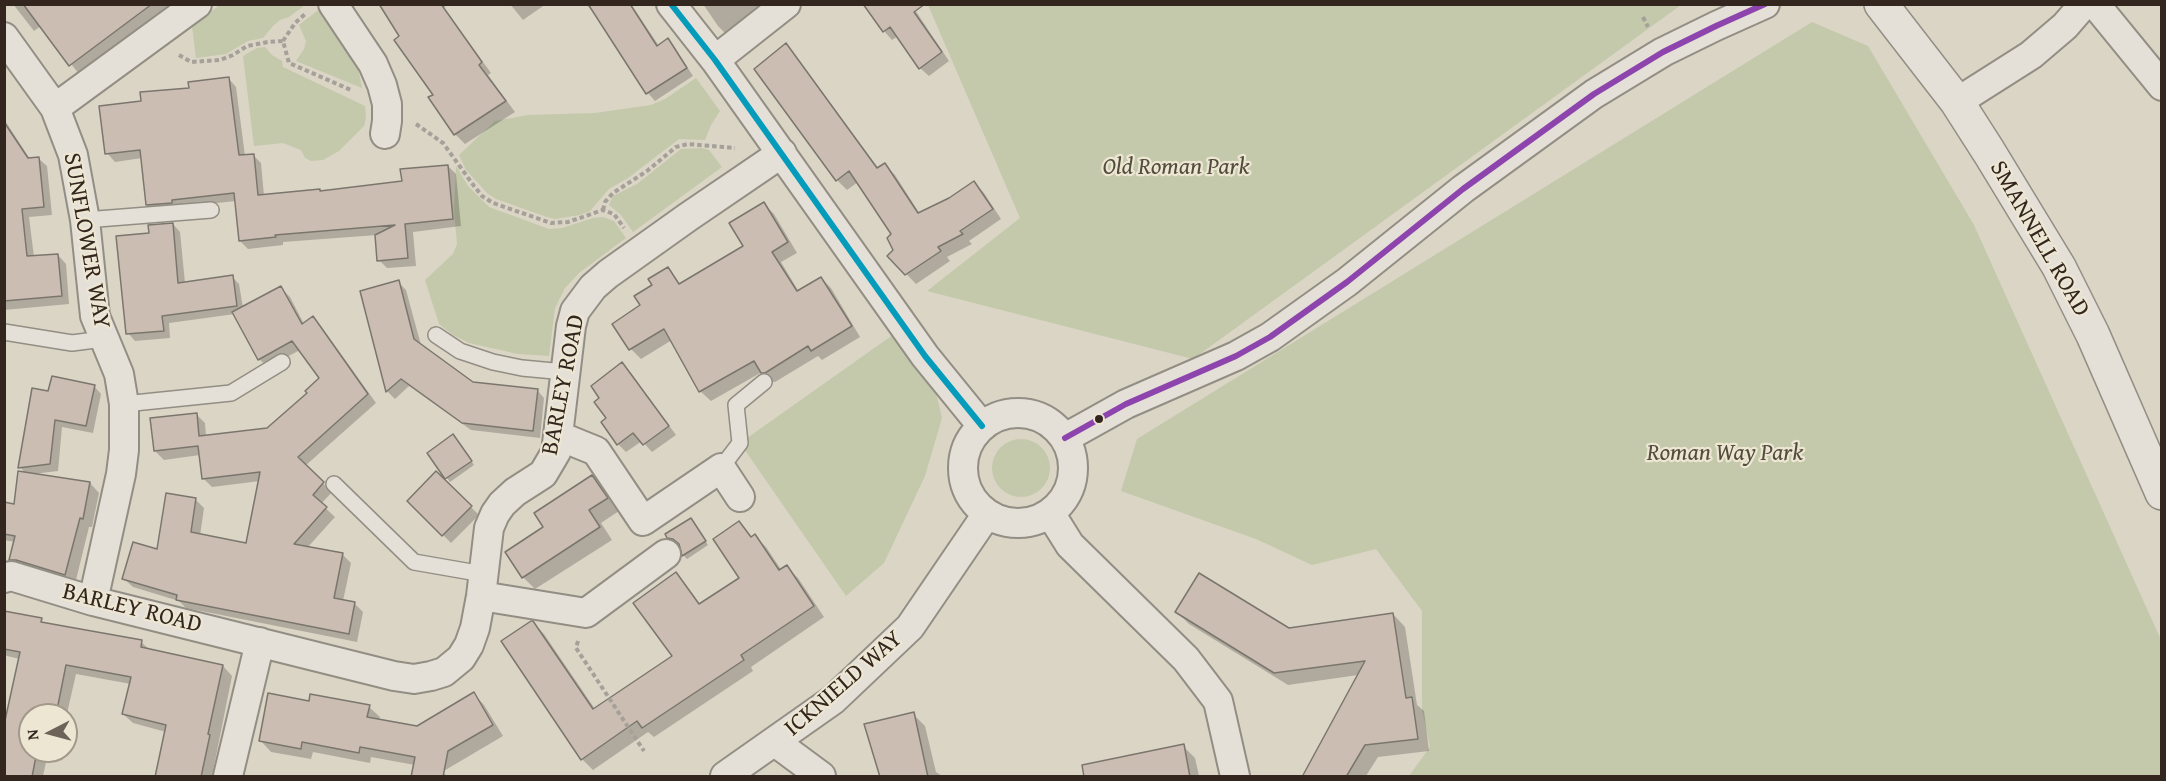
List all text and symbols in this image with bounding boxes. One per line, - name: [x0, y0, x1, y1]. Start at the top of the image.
- street label: SUNFLOWER WAY: [56, 151, 116, 331]
- park label: Old Roman Park: [1102, 154, 1250, 182]
- street label: SMANNELL ROAD: [1983, 156, 2095, 322]
- street label: BARLEY ROAD: [536, 312, 592, 458]
- unlabelled marker: [1093, 413, 1105, 425]
- park label: Roman Way Park: [1647, 440, 1803, 468]
- street label: BARLEY ROAD: [59, 578, 205, 640]
- street label: ICKNIELD WAY: [779, 625, 909, 743]
- north arrow: [18, 703, 78, 763]
- text: N: [20, 728, 45, 741]

